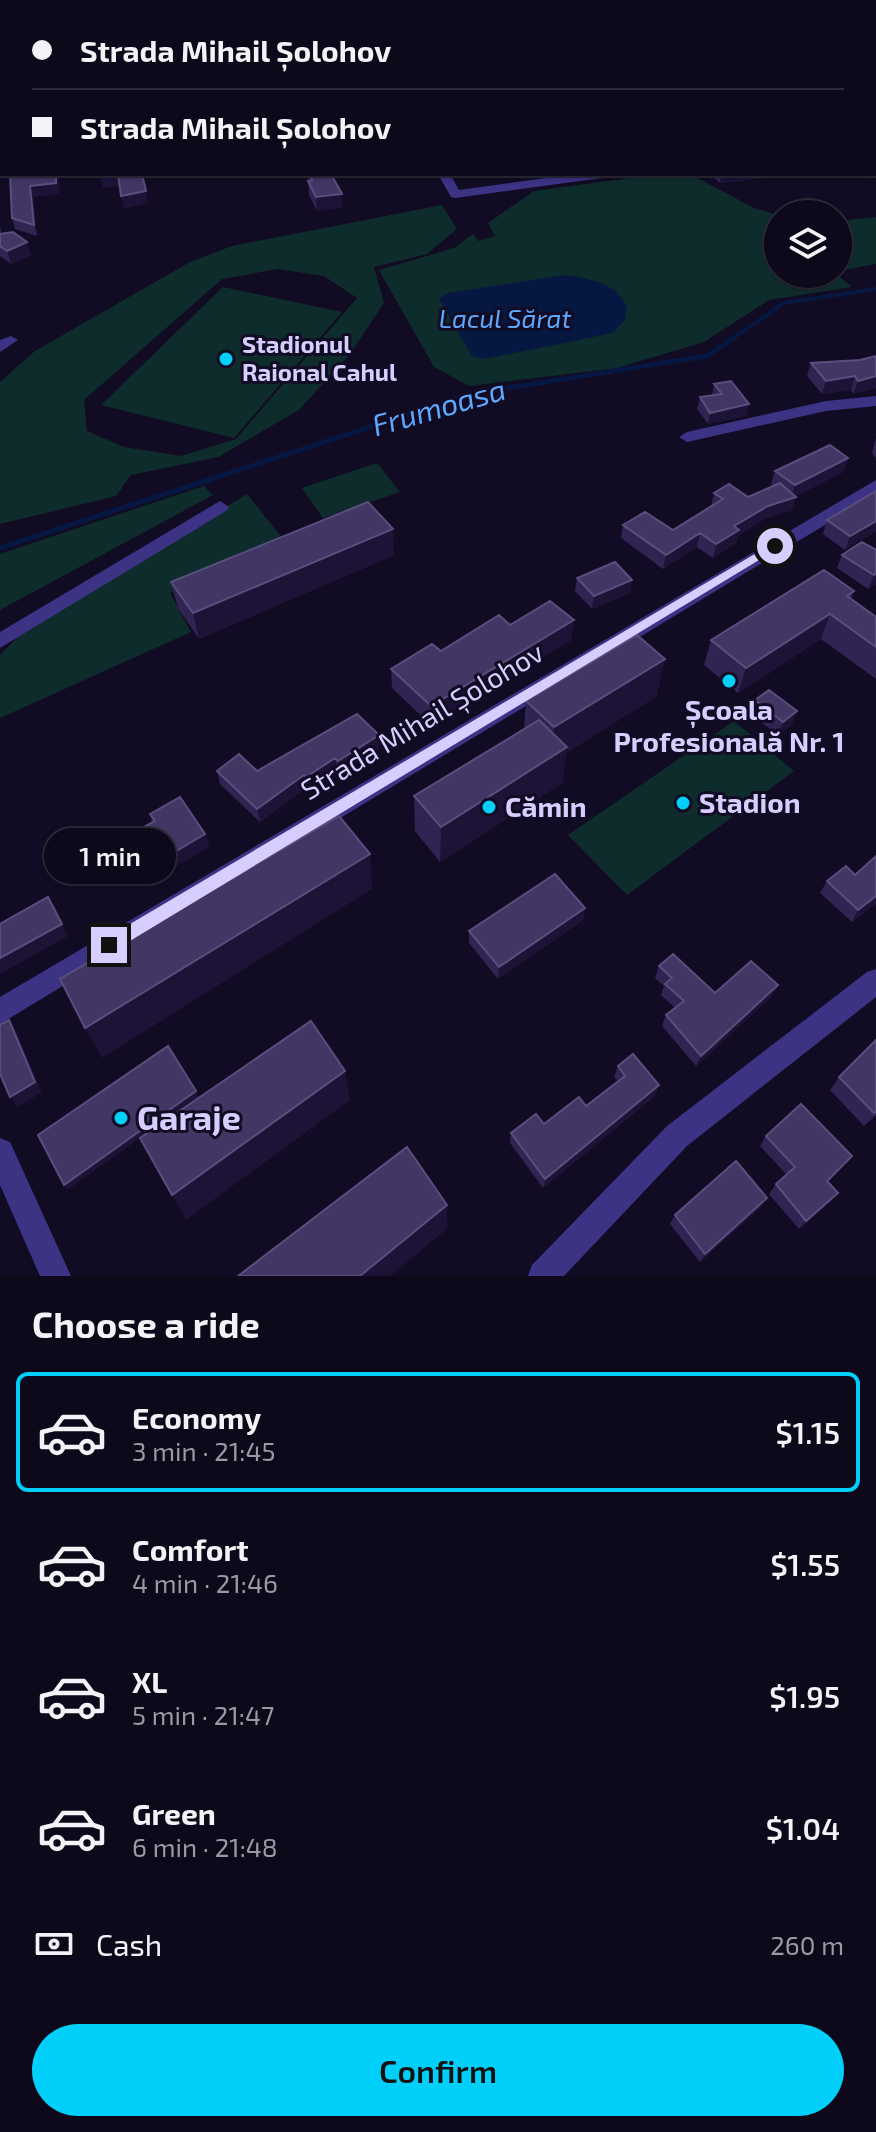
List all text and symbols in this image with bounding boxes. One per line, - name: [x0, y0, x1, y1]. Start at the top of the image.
- text: Strada Mihail Șolohov: [80, 32, 391, 68]
- text: Strada Mihail Șolohov: [80, 109, 391, 145]
- map controls: [764, 200, 852, 288]
- button: layers: [764, 200, 852, 288]
- water label: Lacul Sărat: [439, 302, 571, 333]
- place label: Stadionul Raional Cahul: [242, 329, 397, 386]
- marker: Stadionul Raional Cahul: [217, 350, 235, 368]
- water label: Frumoasa: [368, 370, 509, 442]
- route start: [757, 528, 793, 564]
- street label: Strada Mihail Șolohov: [294, 634, 550, 808]
- marker: Școala Profesională Nr. 1: [720, 672, 738, 690]
- place label: Școala Profesională Nr. 1: [613, 692, 845, 758]
- place label: Stadion: [699, 785, 801, 819]
- place label: Cămin: [505, 789, 587, 823]
- marker: Stadion: [674, 794, 692, 812]
- marker: Cămin: [480, 798, 498, 816]
- callout: 1 min: [43, 829, 175, 885]
- text: 1 min: [79, 840, 141, 871]
- route end: [91, 927, 127, 963]
- place label: Garaje: [137, 1096, 241, 1137]
- marker: Garaje: [112, 1109, 130, 1127]
- text: Choose a ride: [32, 1302, 260, 1345]
- icon: car: [36, 1396, 108, 1468]
- text: Economy: [132, 1399, 261, 1435]
- text: $1.15: [776, 1414, 840, 1450]
- text: 3 min · 21:45: [132, 1435, 275, 1466]
- icon: car: [36, 1528, 108, 1600]
- text: Comfort: [132, 1531, 249, 1567]
- text: $1.55: [770, 1546, 840, 1582]
- text: 4 min · 21:46: [132, 1567, 278, 1598]
- icon: car: [36, 1660, 108, 1732]
- text: XL: [132, 1663, 167, 1699]
- text: $1.95: [769, 1678, 840, 1714]
- text: 5 min · 21:47: [132, 1699, 274, 1730]
- icon: car: [36, 1792, 108, 1864]
- text: Green: [132, 1795, 216, 1831]
- text: $1.04: [766, 1810, 840, 1846]
- text: 6 min · 21:48: [132, 1831, 278, 1862]
- icon: cash: [32, 1922, 76, 1966]
- text: Cash: [96, 1926, 162, 1962]
- text: 260 m: [770, 1929, 844, 1960]
- button: Confirm: [32, 2024, 844, 2116]

